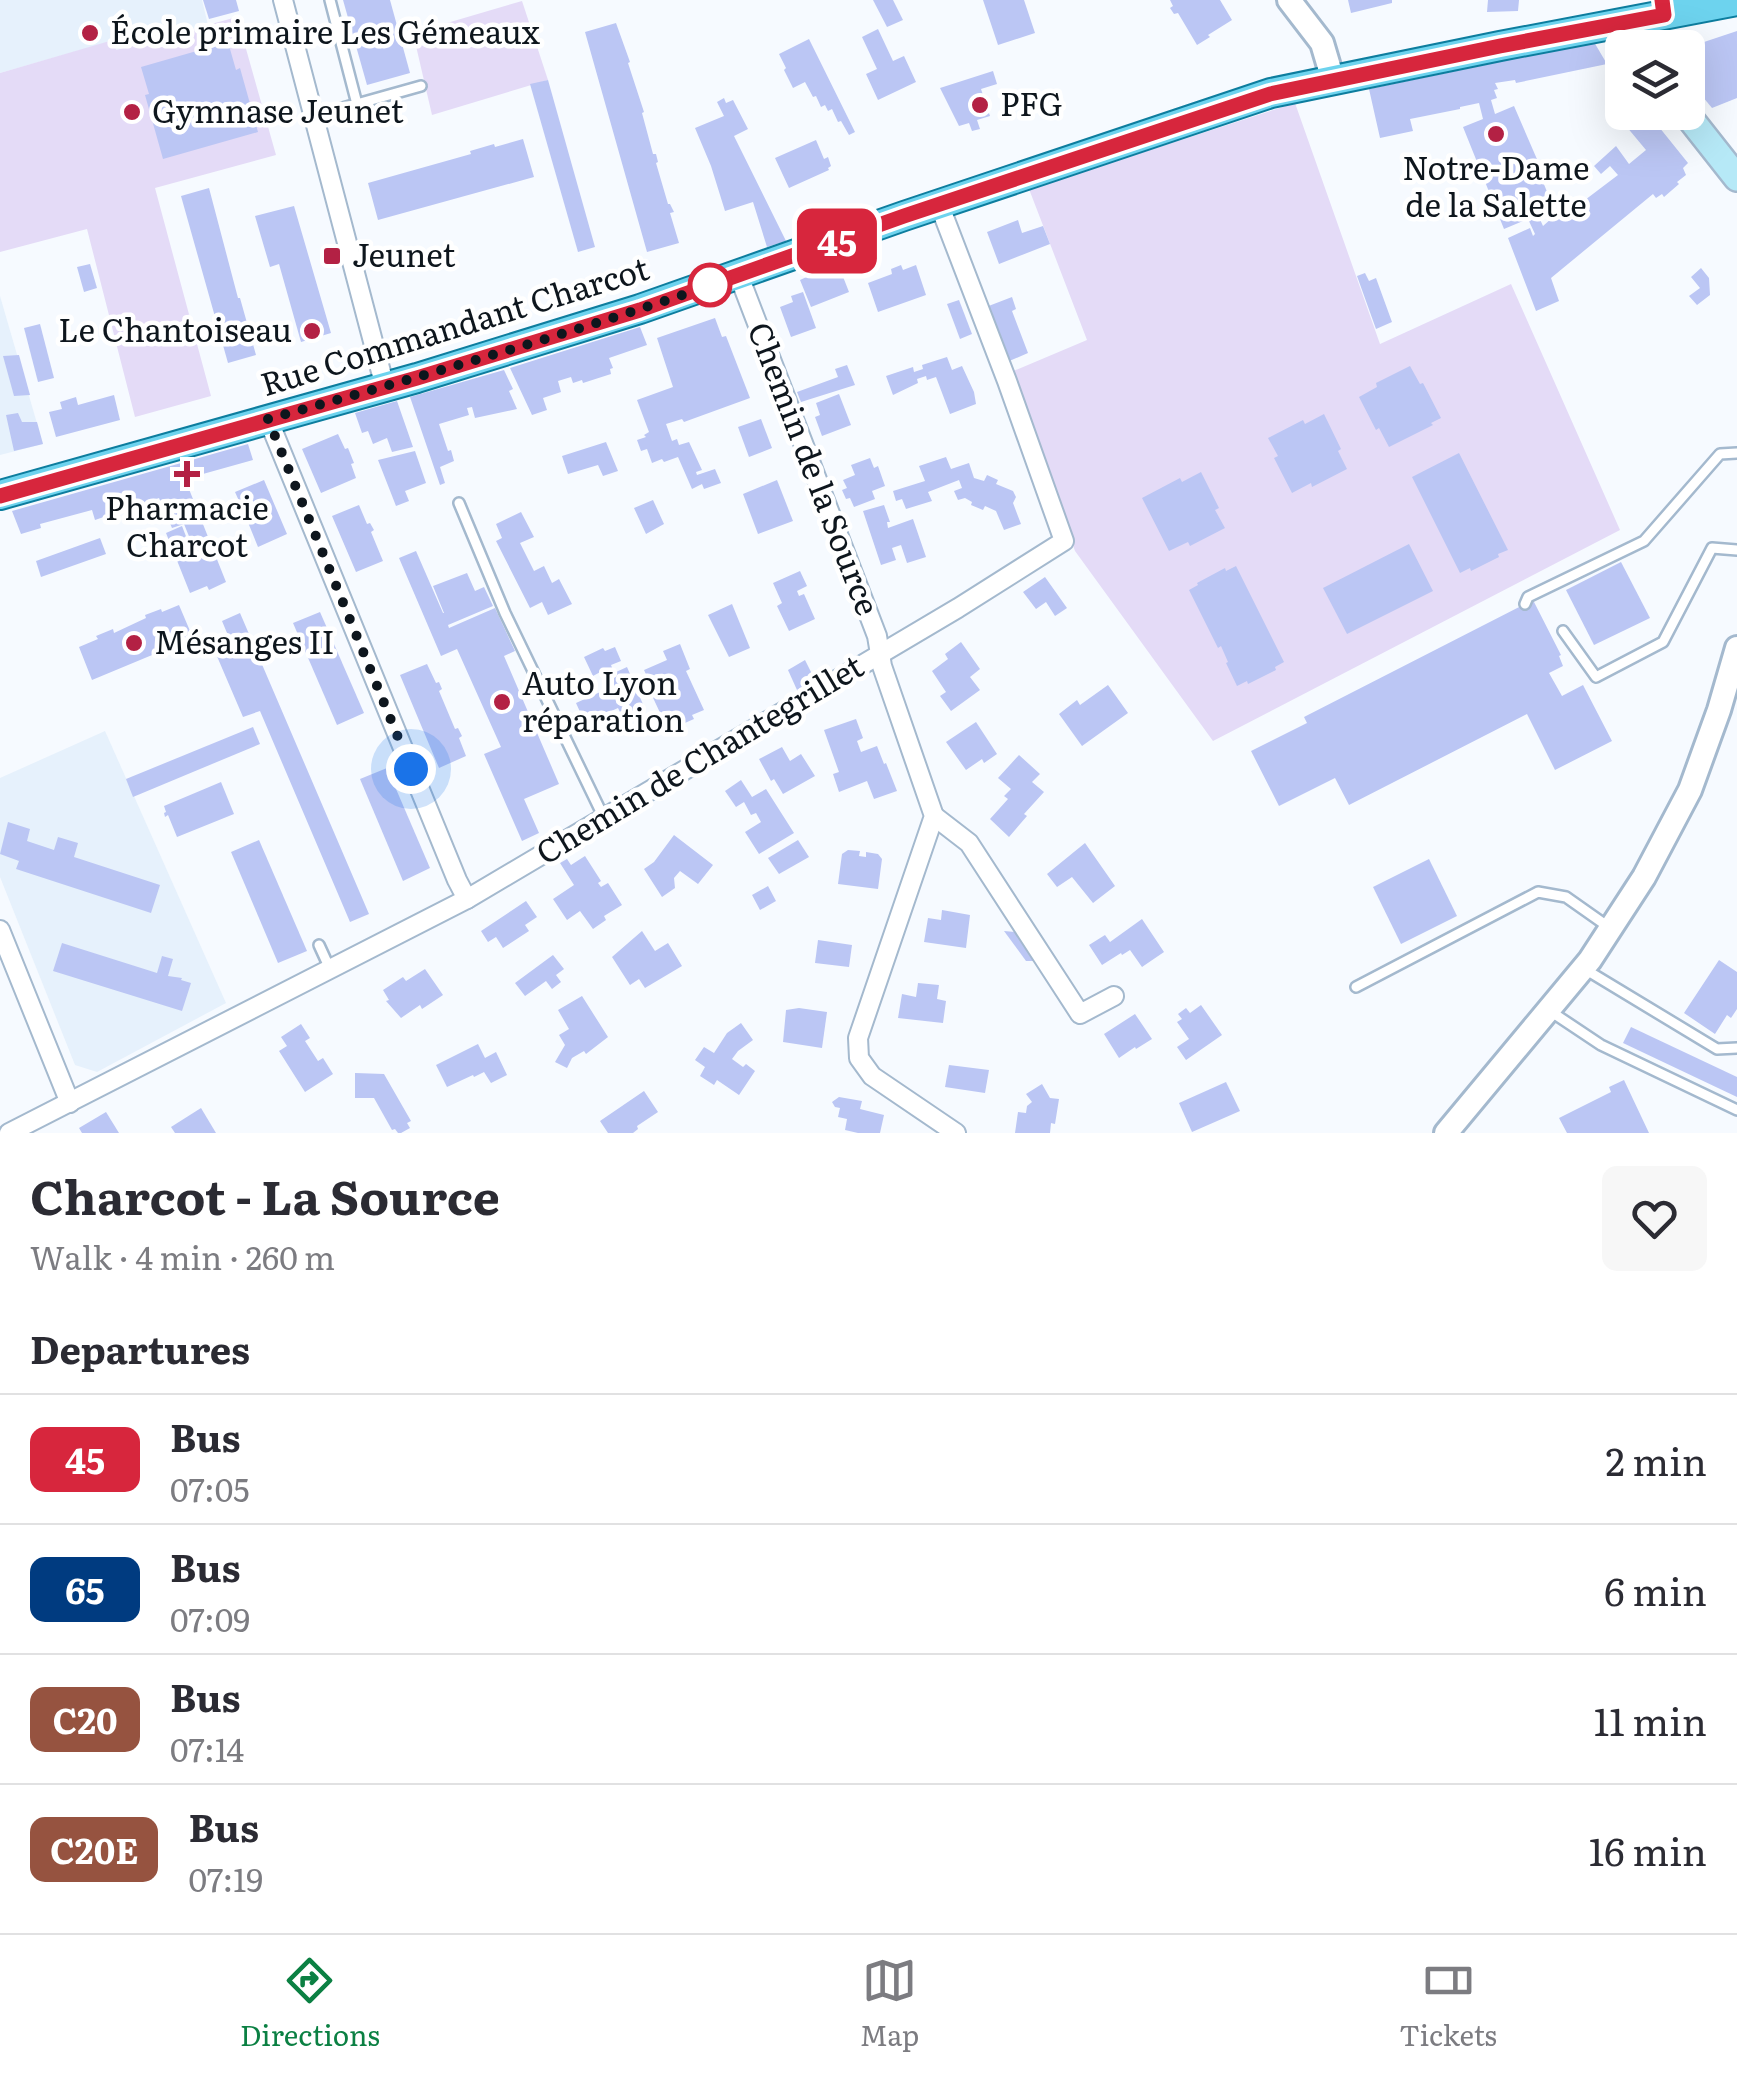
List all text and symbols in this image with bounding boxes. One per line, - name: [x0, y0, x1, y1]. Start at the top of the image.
- place label: École primaire Les Gémeaux: [110, 6, 541, 54]
- marker: École primaire Les Gémeaux: [79, 22, 101, 44]
- map controls: [1605, 30, 1705, 130]
- button: layers: [1605, 30, 1705, 130]
- place label: PFG: [1000, 78, 1063, 126]
- place label: Gymnase Jeunet: [152, 85, 404, 133]
- marker: PFG: [969, 94, 991, 116]
- marker: Gymnase Jeunet: [121, 101, 143, 123]
- marker: Notre-Dame de la Salette: [1485, 123, 1507, 145]
- place label: Notre-Dame de la Salette: [1402, 142, 1590, 227]
- line badge: 45: [792, 208, 882, 274]
- text: 45: [817, 215, 857, 267]
- place label: Jeunet: [352, 229, 455, 277]
- street label: Rue Commandant Charcot: [254, 242, 654, 406]
- marker: Jeunet: [321, 245, 343, 267]
- unlabelled marker: [689, 264, 731, 306]
- place label: Le Chantoiseau: [58, 304, 292, 352]
- street label: Chemin de la Source: [738, 314, 894, 621]
- marker: Le Chantoiseau: [301, 320, 323, 342]
- marker: Pharmacie Charcot: [176, 463, 198, 485]
- place label: Pharmacie Charcot: [105, 482, 269, 567]
- place label: Mésanges II: [154, 616, 335, 664]
- marker: Mésanges II: [123, 632, 145, 654]
- street label: Chemin de Chantegrillet: [526, 640, 871, 874]
- place label: Auto Lyon réparation: [522, 657, 684, 742]
- marker: Auto Lyon réparation: [491, 691, 513, 713]
- your location: [386, 744, 436, 794]
- text: Charcot - La Source: [30, 1159, 500, 1230]
- button: heart: [1602, 1166, 1707, 1271]
- text: Walk · 4 min · 260 m: [30, 1232, 335, 1280]
- text: Departures: [30, 1319, 250, 1376]
- text: Bus: [170, 1407, 241, 1464]
- text: 2 min: [1605, 1431, 1707, 1488]
- text: 45: [65, 1433, 105, 1485]
- text: 07:05: [170, 1464, 250, 1512]
- text: Bus: [170, 1537, 241, 1594]
- text: 6 min: [1604, 1561, 1707, 1618]
- text: 65: [65, 1563, 105, 1615]
- text: 07:09: [170, 1594, 250, 1642]
- text: Bus: [170, 1667, 241, 1724]
- text: 11 min: [1594, 1691, 1707, 1748]
- text: C20: [52, 1693, 118, 1745]
- text: 07:14: [170, 1724, 244, 1772]
- text: Bus: [188, 1797, 259, 1854]
- text: 16 min: [1589, 1821, 1707, 1878]
- text: C20E: [50, 1823, 138, 1875]
- text: 07:19: [188, 1854, 263, 1902]
- tab: Directions: [240, 1953, 380, 2055]
- tab: Map: [860, 1953, 919, 2055]
- tab: Tickets: [1399, 1953, 1497, 2055]

